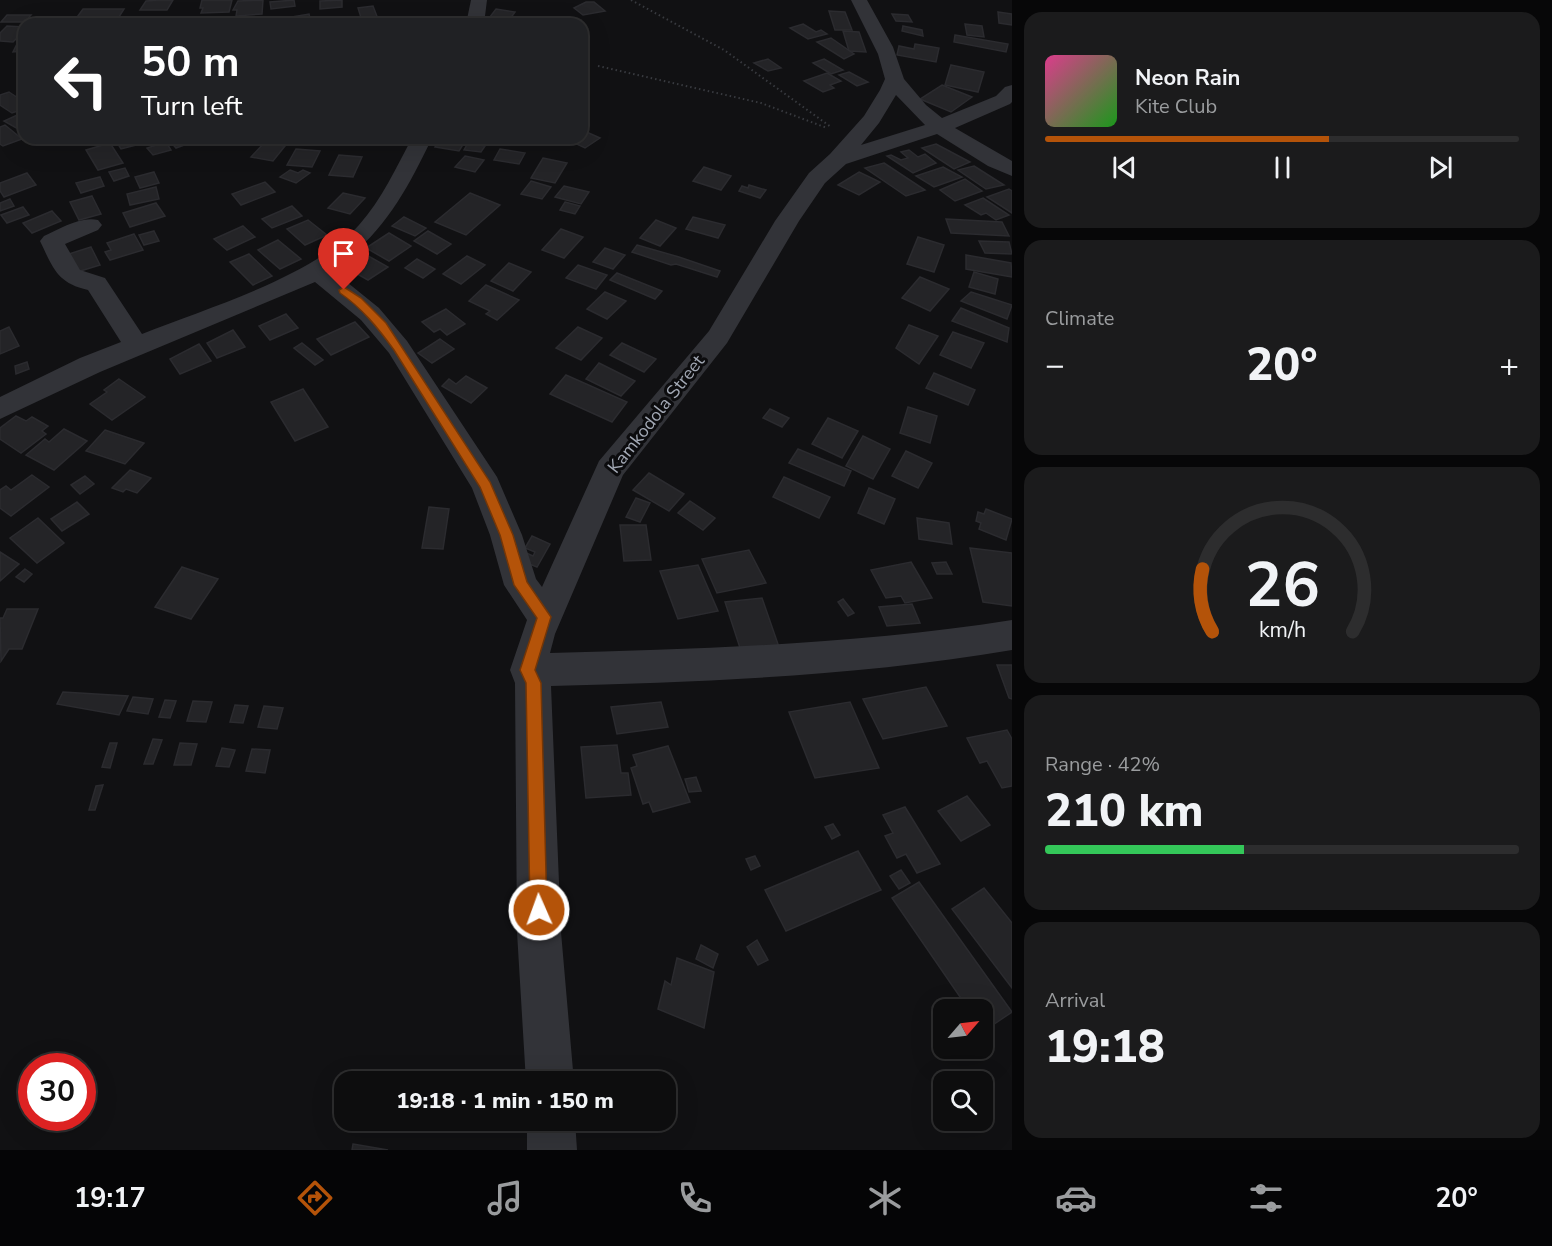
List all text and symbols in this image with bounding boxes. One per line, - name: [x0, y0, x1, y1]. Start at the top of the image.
- text: 50 m: [141, 34, 240, 91]
- icon: left: [42, 42, 120, 120]
- text: Neon Rain: [1135, 63, 1240, 93]
- text: Turn left: [141, 88, 242, 125]
- text: Kite Club: [1135, 93, 1217, 120]
- icon: previous: [1108, 151, 1141, 184]
- icon: pause: [1266, 151, 1299, 184]
- icon: next: [1424, 151, 1457, 184]
- pin: [318, 228, 369, 290]
- icon: arrive: [327, 237, 360, 270]
- text: Climate: [1045, 305, 1114, 332]
- text: 20°: [1246, 335, 1318, 396]
- text: −: [1045, 343, 1065, 388]
- text: +: [1499, 343, 1519, 388]
- street label: Kamkodola Street: [602, 349, 710, 478]
- text: 26: [1245, 543, 1319, 628]
- text: km/h: [1258, 615, 1306, 645]
- text: Range · 42%: [1045, 751, 1160, 778]
- text: 210 km: [1045, 781, 1204, 842]
- position arrow: [507, 878, 571, 942]
- text: Arrival: [1045, 987, 1105, 1014]
- north arrow: [933, 999, 993, 1059]
- map controls: [933, 999, 993, 1131]
- text: 19:18: [1045, 1017, 1165, 1078]
- speed limit sign: 30: [18, 1053, 96, 1131]
- button: search: [933, 1071, 993, 1131]
- text: 19:18 · 1 min · 150 m: [396, 1086, 614, 1116]
- icon: directions: [294, 1177, 336, 1219]
- icon: music: [484, 1177, 526, 1219]
- icon: phone: [674, 1177, 716, 1219]
- icon: climate: [864, 1177, 906, 1219]
- icon: car: [1055, 1177, 1097, 1219]
- icon: filters: [1245, 1177, 1287, 1219]
- text: 19:17: [74, 1180, 146, 1217]
- text: 20°: [1435, 1180, 1478, 1217]

